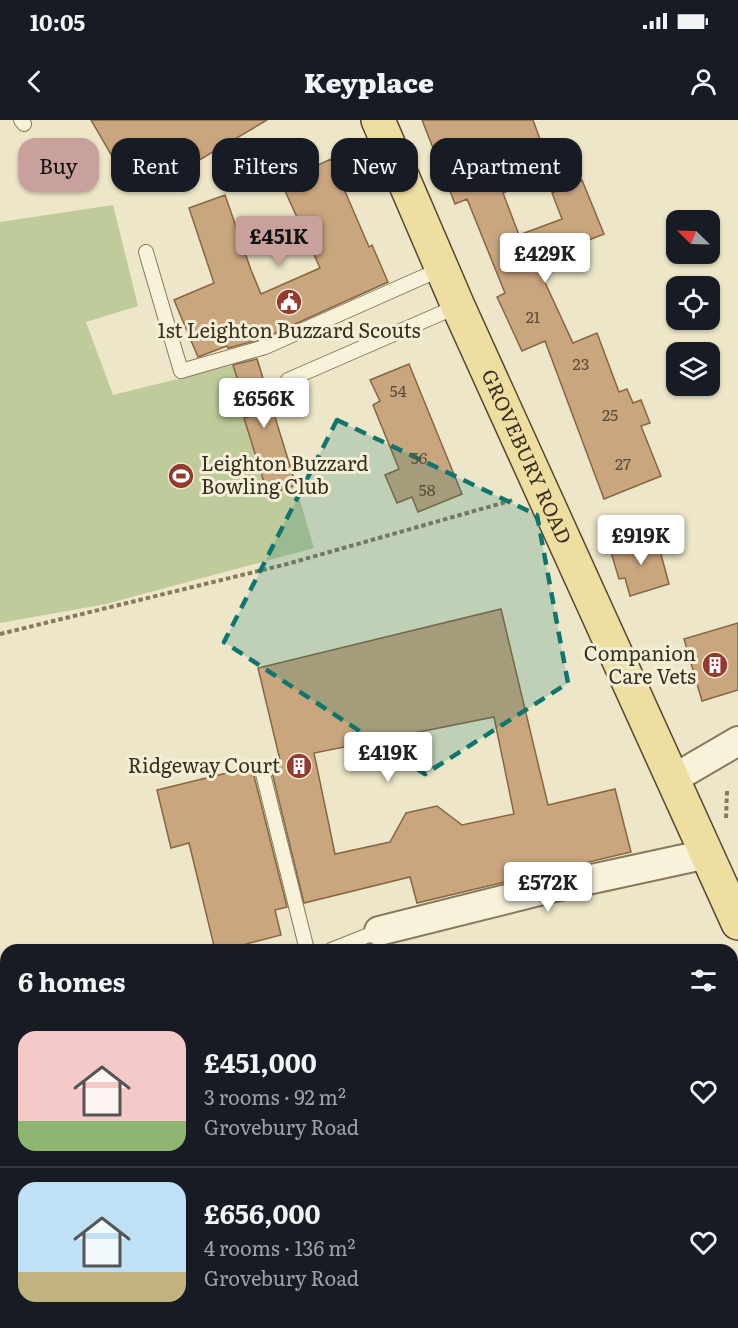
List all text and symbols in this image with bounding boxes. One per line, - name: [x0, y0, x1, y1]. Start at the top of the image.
- text: 10:05: [30, 5, 85, 38]
- text: Keyplace: [304, 61, 434, 101]
- icon: back: [18, 65, 51, 98]
- icon: person: [687, 65, 720, 98]
- chip: Buy: [18, 138, 99, 192]
- chip: Rent: [111, 138, 200, 192]
- chip: Filters: [212, 138, 319, 192]
- chip: New: [331, 138, 418, 192]
- chip: Apartment: [430, 138, 582, 192]
- north arrow: [666, 210, 720, 264]
- map controls: [666, 210, 720, 396]
- pin: £451K: [237, 216, 321, 267]
- text: £451K: [250, 220, 308, 250]
- pin: £429K: [503, 233, 587, 284]
- text: £429K: [514, 237, 576, 267]
- button: locate: [666, 276, 720, 330]
- public building icon: 1st Leighton Buzzard Scouts: [274, 287, 304, 317]
- house number: 21: [526, 304, 541, 328]
- place label: 1st Leighton Buzzard Scouts: [158, 314, 420, 344]
- button: layers: [666, 342, 720, 396]
- house number: 23: [573, 351, 589, 375]
- street label: GROVEBURY ROAD: [475, 364, 581, 548]
- pin: £656K: [222, 378, 306, 429]
- house number: 54: [390, 378, 407, 402]
- text: £656K: [233, 382, 295, 412]
- house number: 25: [602, 402, 618, 426]
- house number: 56: [411, 445, 428, 469]
- place label: Leighton Buzzard Bowling Club: [201, 447, 369, 500]
- house number: 27: [615, 451, 631, 475]
- sports icon: Leighton Buzzard Bowling Club: [166, 461, 196, 491]
- house number: 58: [419, 477, 436, 501]
- pin: £919K: [599, 515, 683, 566]
- text: £919K: [611, 519, 671, 549]
- place label: Companion Care Vets: [584, 637, 696, 690]
- building icon: Companion Care Vets: [700, 650, 730, 680]
- pin: £419K: [346, 732, 430, 783]
- text: £419K: [358, 736, 418, 766]
- place label: Ridgeway Court: [128, 749, 280, 779]
- building icon: Ridgeway Court: [284, 751, 314, 781]
- pin: £572K: [506, 862, 590, 913]
- text: £572K: [518, 866, 578, 896]
- text: 6 homes: [18, 961, 125, 1000]
- icon: filters: [687, 964, 720, 997]
- text: £451,000: [204, 1042, 317, 1081]
- icon: home: [66, 1055, 138, 1127]
- icon: heart: [687, 1075, 720, 1108]
- text: 3 rooms · 92 m²: [204, 1081, 346, 1111]
- text: Grovebury Road: [204, 1111, 359, 1141]
- text: £656,000: [204, 1193, 321, 1232]
- icon: home: [66, 1206, 138, 1278]
- icon: heart: [687, 1226, 720, 1259]
- text: 4 rooms · 136 m²: [204, 1232, 355, 1262]
- text: Grovebury Road: [204, 1262, 359, 1292]

